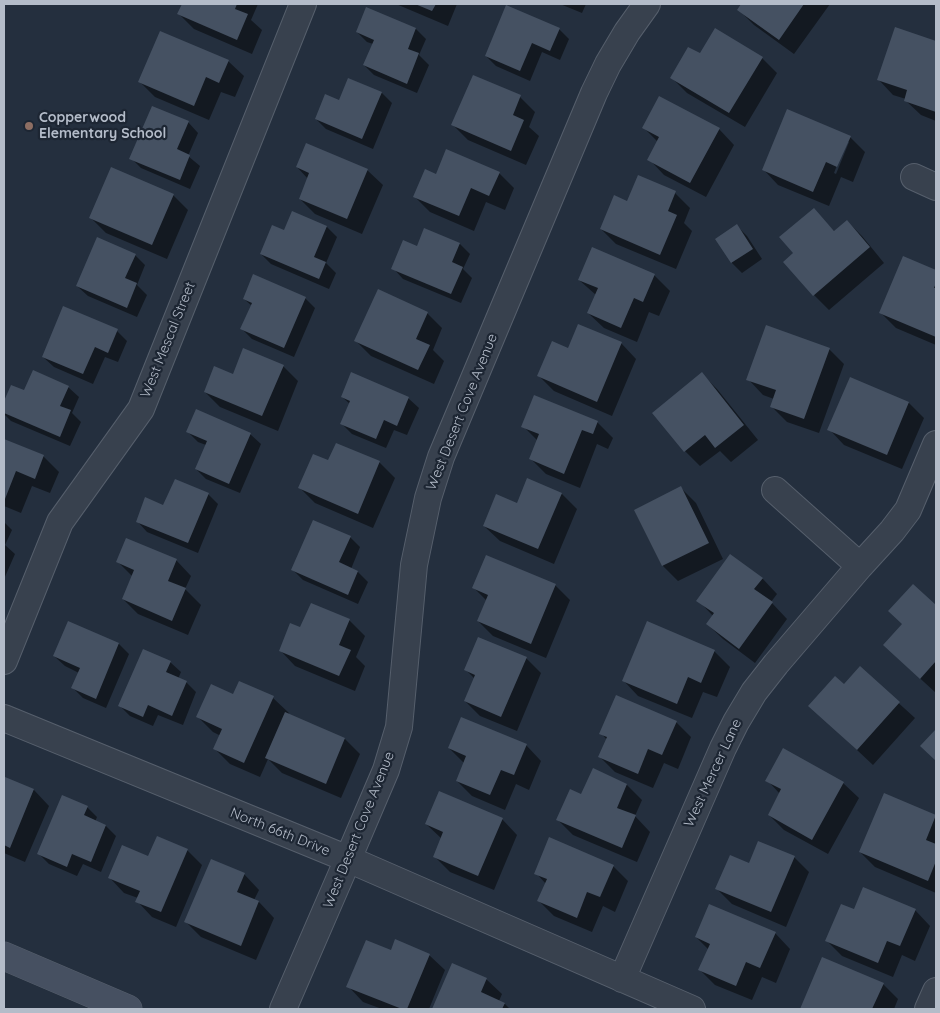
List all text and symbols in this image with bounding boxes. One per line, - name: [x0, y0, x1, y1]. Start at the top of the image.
- place label: Copperwood Elementary School: [39, 110, 166, 142]
- marker: Copperwood Elementary School: [23, 120, 35, 132]
- street label: West Mescal Street: [137, 280, 199, 400]
- street label: West Desert Cove Avenue: [423, 331, 501, 493]
- street label: West Mercer Lane: [681, 716, 745, 830]
- street label: West Desert Cove Avenue: [320, 749, 398, 911]
- street label: North 66th Drive: [228, 804, 332, 860]

